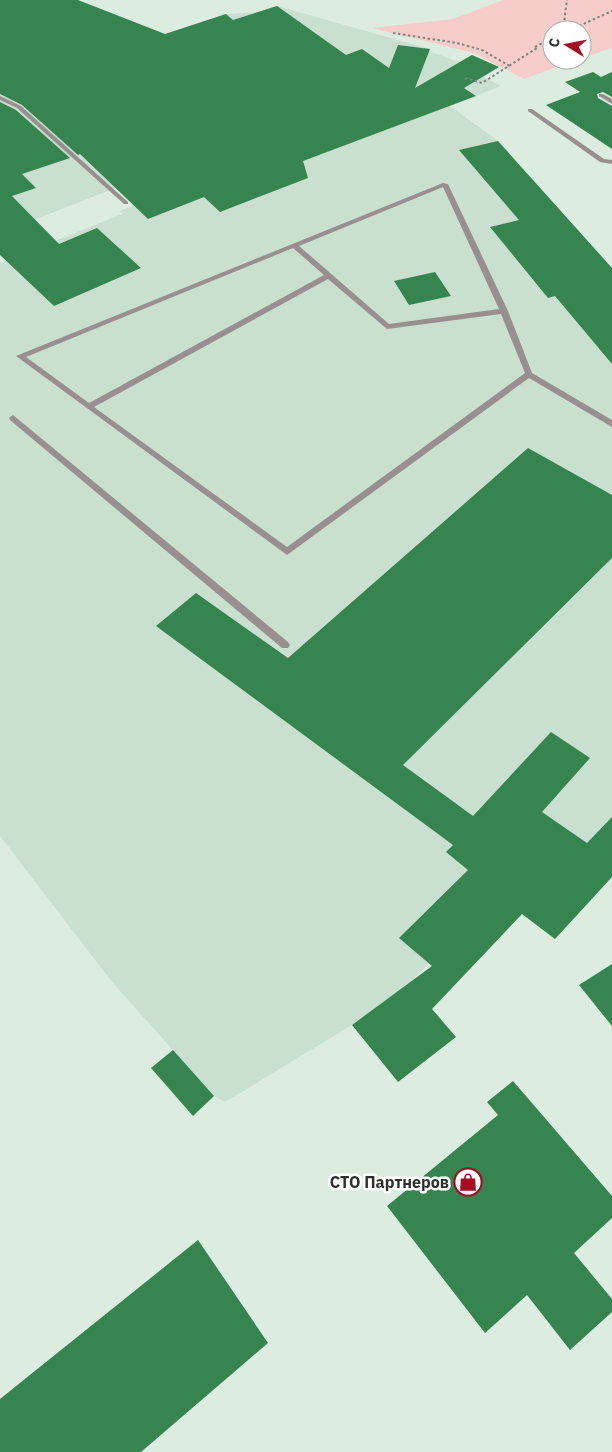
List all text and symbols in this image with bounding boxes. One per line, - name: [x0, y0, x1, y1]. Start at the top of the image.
- north arrow: [542, 20, 592, 70]
- text: С: [545, 37, 564, 49]
- shop icon: СТО Партнеров: [453, 1167, 483, 1197]
- place label: СТО Партнеров: [330, 1172, 449, 1192]

